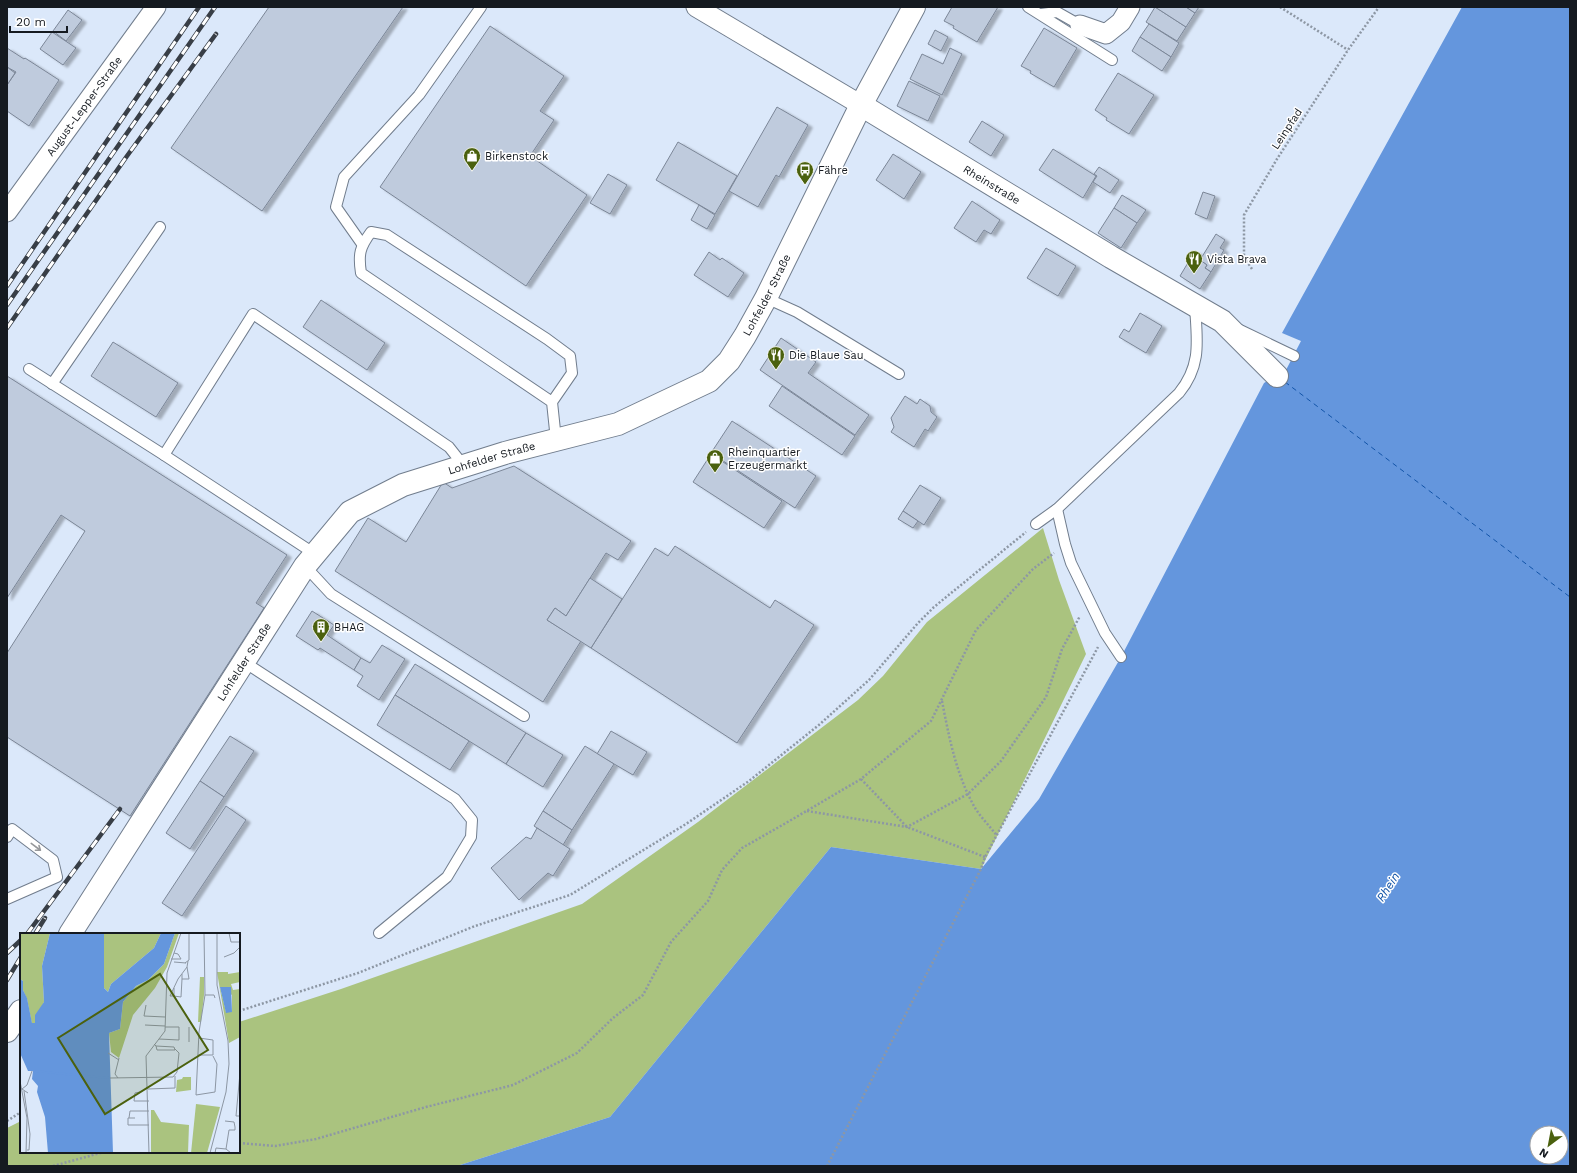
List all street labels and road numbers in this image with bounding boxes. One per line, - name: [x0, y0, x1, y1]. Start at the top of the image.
- street label: August-Lepper-Straße: [43, 54, 125, 158]
- street label: Leinpfad: [1269, 106, 1305, 152]
- street label: Rheinstraße: [961, 162, 1023, 207]
- street label: Lohfelder Straße: [740, 252, 793, 338]
- street label: Lohfelder Straße: [446, 439, 537, 477]
- street label: Lohfelder Straße: [214, 620, 274, 703]

